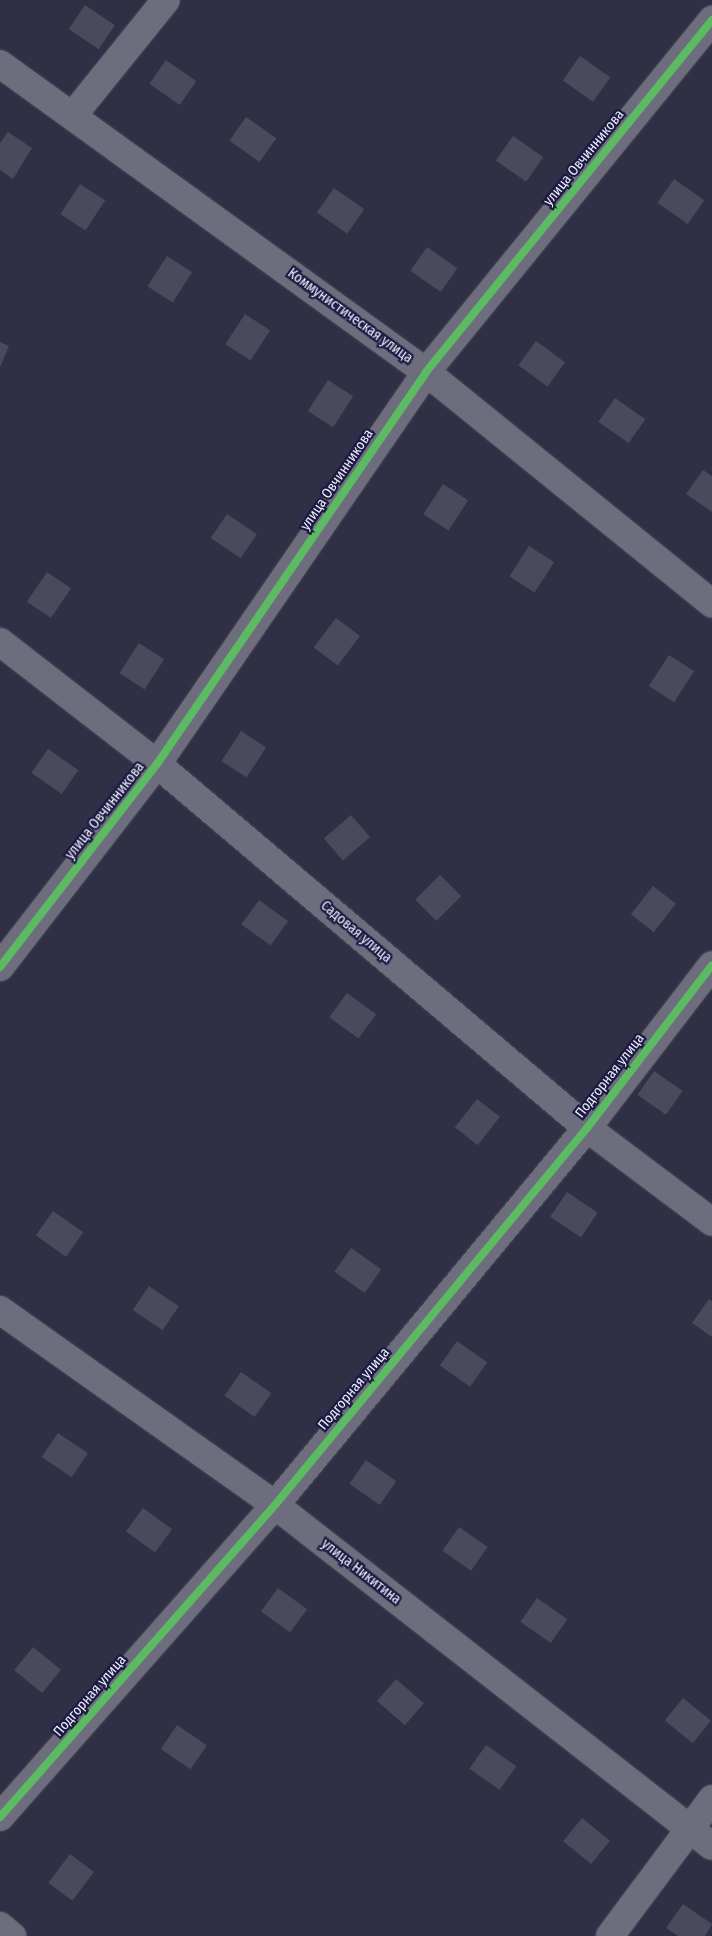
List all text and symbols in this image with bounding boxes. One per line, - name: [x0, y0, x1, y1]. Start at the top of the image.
- street label: улица Овчинникова: [540, 107, 628, 209]
- street label: Коммунистическая улица: [284, 265, 416, 367]
- street label: улица Овчинникова: [297, 426, 377, 534]
- street label: улица Овчинникова: [62, 759, 148, 863]
- street label: Садовая улица: [317, 898, 395, 966]
- street label: Подгорная улица: [572, 1031, 648, 1121]
- street label: Подгорная улица: [315, 1344, 393, 1434]
- street label: улица Никитина: [318, 1536, 404, 1608]
- street label: Подгорная улица: [50, 1652, 130, 1740]

